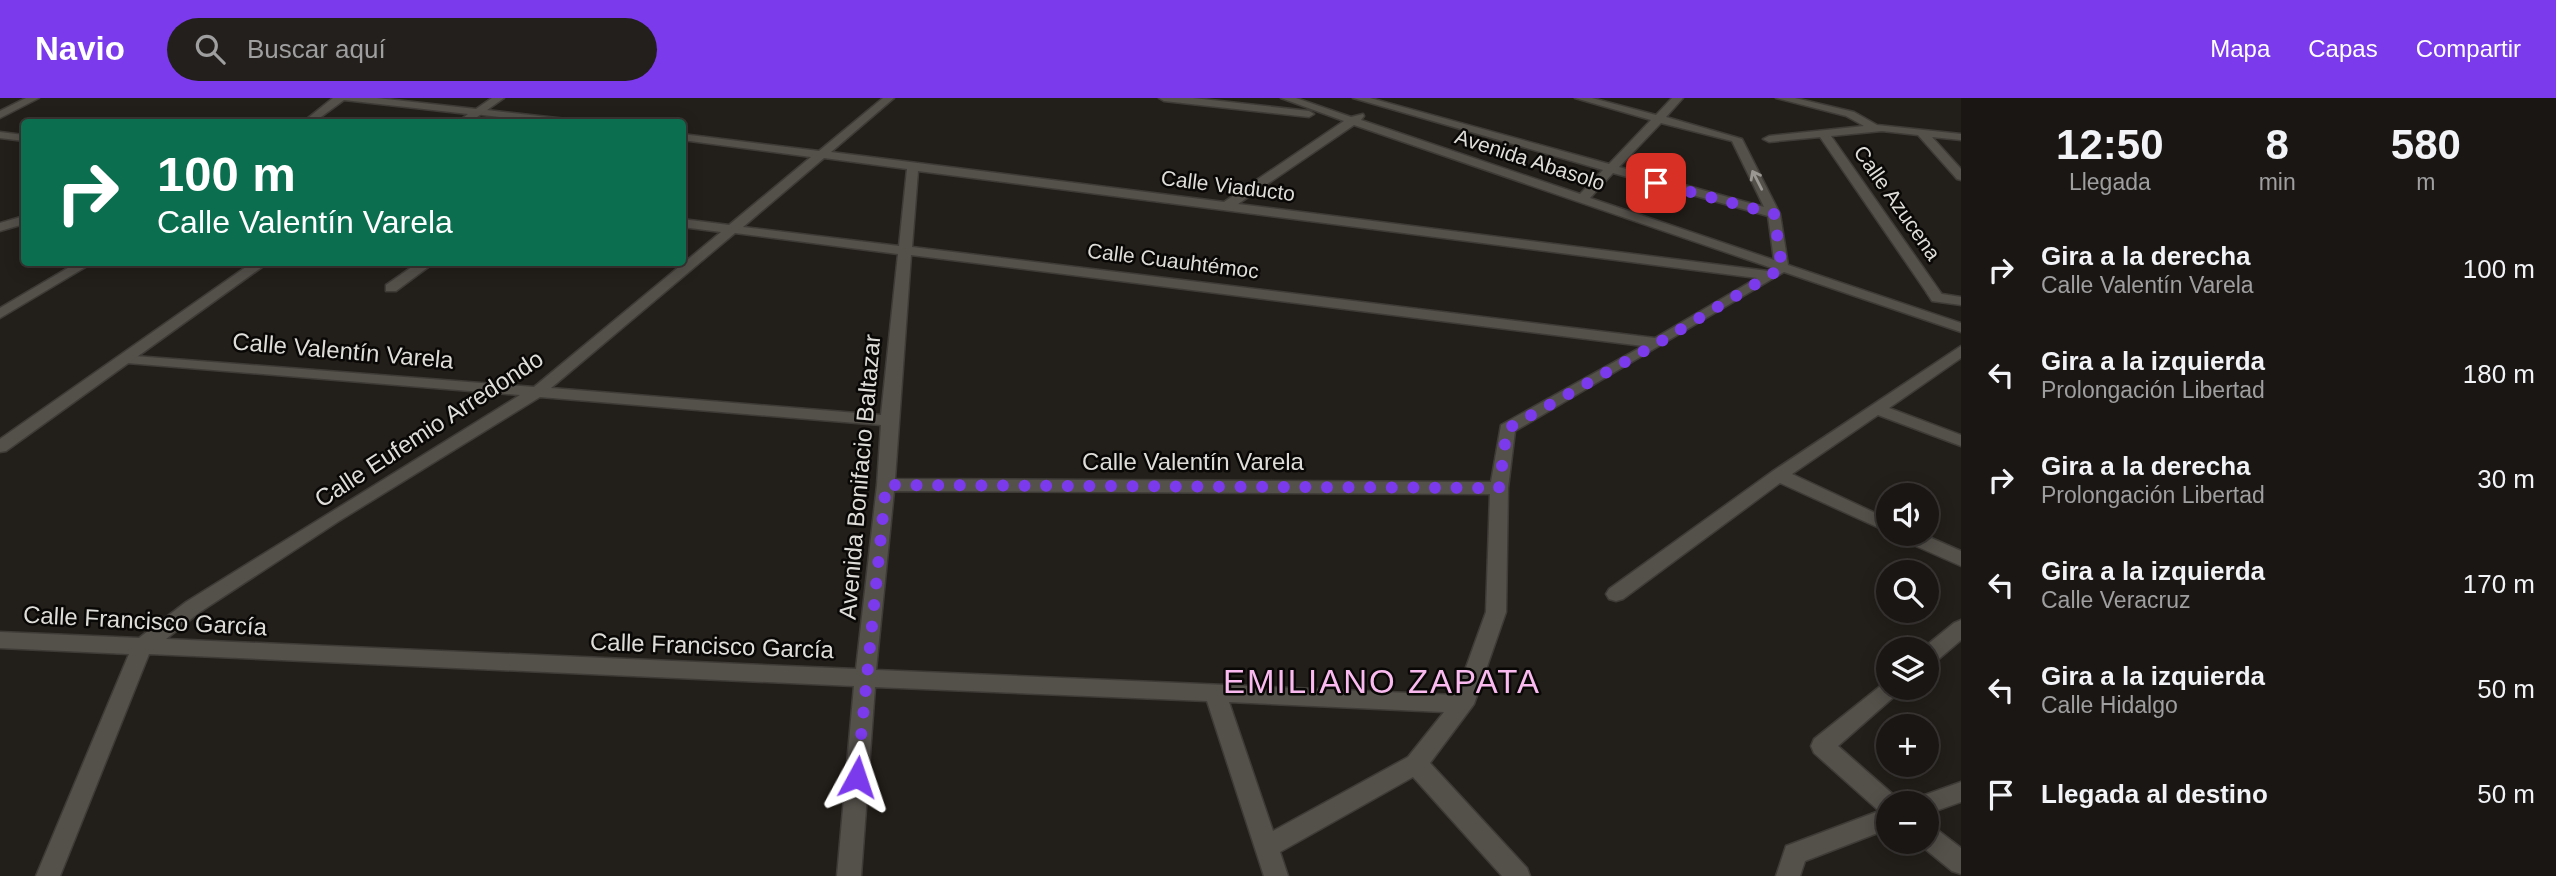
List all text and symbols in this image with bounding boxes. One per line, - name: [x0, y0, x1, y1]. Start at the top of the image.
- search box: [167, 18, 657, 81]
- text: Navio: [35, 30, 125, 67]
- icon: search: [191, 30, 229, 68]
- text: Buscar aquí: [247, 34, 386, 64]
- text: Mapa: [2210, 35, 2270, 62]
- text: Capas: [2308, 35, 2378, 62]
- text: Compartir: [2416, 35, 2521, 62]
- text: 12:50: [2056, 121, 2164, 168]
- text: 8: [2265, 121, 2289, 168]
- text: 580: [2391, 121, 2461, 168]
- street label: Avenida Abasolo: [1452, 124, 1608, 195]
- street label: Calle Azucena: [1849, 141, 1946, 265]
- icon: right: [42, 147, 133, 238]
- text: 100 m: [157, 147, 296, 201]
- pin: [1626, 153, 1686, 213]
- icon: arrive: [1637, 164, 1675, 202]
- street label: Calle Viaducto: [1160, 166, 1296, 205]
- text: Llegada: [2069, 169, 2151, 195]
- text: min: [2259, 169, 2296, 195]
- text: m: [2416, 169, 2435, 195]
- one-way arrow: [1749, 170, 1763, 191]
- text: Calle Valentín Varela: [157, 204, 453, 240]
- street label: Calle Cuauhtémoc: [1086, 239, 1260, 282]
- text: Gira a la derecha: [2041, 241, 2251, 271]
- icon: right: [1982, 251, 2020, 289]
- text: 100 m: [2463, 254, 2535, 284]
- text: Calle Valentín Varela: [2041, 272, 2254, 298]
- street label: Calle Valentín Varela: [231, 327, 455, 374]
- street label: Avenida Bonifacio Baltazar: [834, 333, 885, 621]
- street label: Calle Eufemio Arredondo: [309, 345, 548, 513]
- text: Gira a la izquierda: [2041, 346, 2265, 376]
- icon: left: [1982, 356, 2020, 394]
- text: 180 m: [2463, 359, 2535, 389]
- text: Prolongación Libertad: [2041, 377, 2265, 403]
- street label: Calle Valentín Varela: [1082, 448, 1305, 475]
- text: Gira a la derecha: [2041, 451, 2251, 481]
- icon: right: [1982, 461, 2020, 499]
- text: 30 m: [2477, 464, 2535, 494]
- text: Prolongación Libertad: [2041, 482, 2265, 508]
- map controls: [1876, 483, 1939, 854]
- button: sound: [1876, 483, 1939, 546]
- text: Gira a la izquierda: [2041, 556, 2265, 586]
- button: search: [1876, 560, 1939, 623]
- icon: left: [1982, 566, 2020, 604]
- text: 170 m: [2463, 569, 2535, 599]
- text: Calle Veracruz: [2041, 587, 2191, 613]
- street label: Calle Francisco García: [22, 601, 268, 640]
- street label: Calle Francisco García: [590, 628, 835, 663]
- button: layers: [1876, 637, 1939, 700]
- text: Gira a la izquierda: [2041, 661, 2265, 691]
- district label: EMILIANO ZAPATA: [1223, 663, 1541, 700]
- icon: left: [1982, 671, 2020, 709]
- text: 50 m: [2477, 674, 2535, 704]
- text: Calle Hidalgo: [2041, 692, 2178, 718]
- button: +: [1876, 714, 1939, 777]
- position arrow: [820, 740, 894, 814]
- icon: arrive: [1982, 776, 2020, 814]
- text: Llegada al destino: [2041, 779, 2268, 809]
- text: 50 m: [2477, 779, 2535, 809]
- button: −: [1876, 791, 1939, 854]

